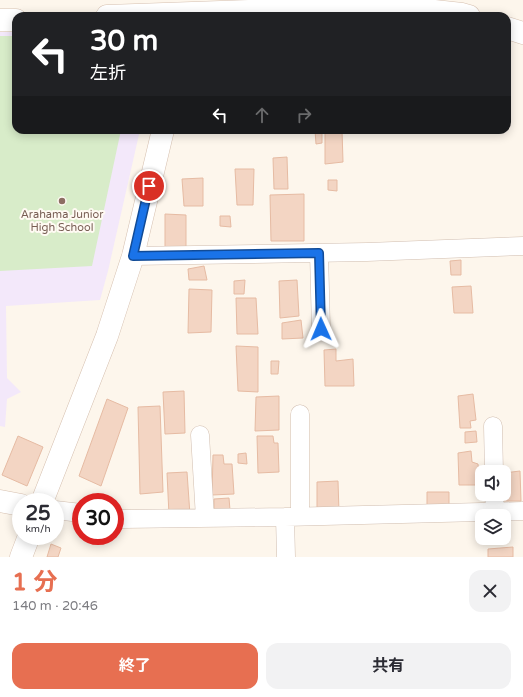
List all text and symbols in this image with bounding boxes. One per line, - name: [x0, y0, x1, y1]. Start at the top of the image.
- text: 30 m: [90, 24, 158, 58]
- icon: left: [24, 28, 76, 80]
- text: 左折: [90, 62, 126, 84]
- icon: left: [209, 104, 231, 126]
- icon: ahead: [251, 104, 273, 126]
- icon: right: [293, 104, 315, 126]
- pin: [132, 169, 166, 203]
- icon: arrive: [138, 175, 160, 197]
- marker: Arahama Junior High School: [57, 196, 67, 206]
- place label: Arahama Junior High School: [21, 208, 104, 234]
- position arrow: [300, 308, 342, 350]
- map controls: [475, 465, 511, 545]
- button: sound: [475, 465, 511, 501]
- speed limit sign: 30: [72, 493, 124, 545]
- text: 25: [25, 502, 51, 526]
- button: layers: [475, 509, 511, 545]
- text: km/h: [25, 523, 51, 535]
- text: 1 分: [12, 568, 57, 597]
- button: close: [469, 570, 511, 612]
- text: 140 m · 20:46: [12, 598, 98, 614]
- button: 終了: [12, 643, 258, 689]
- button: 共有: [266, 643, 511, 689]

